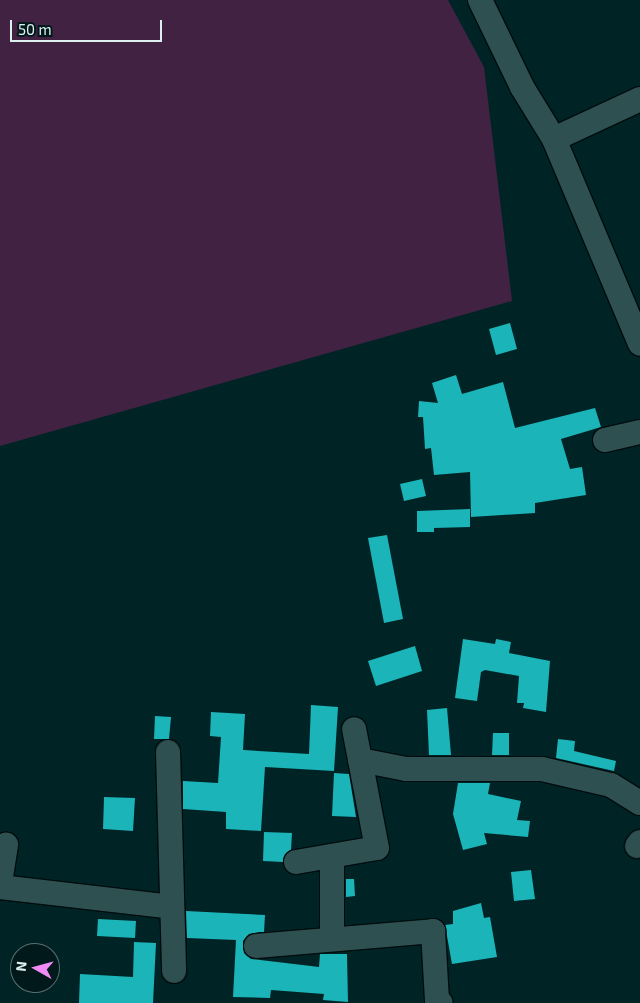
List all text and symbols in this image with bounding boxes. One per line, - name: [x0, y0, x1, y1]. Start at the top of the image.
- scale bar: [12, 10, 165, 42]
- text: 50 m: [18, 20, 52, 38]
- north arrow: [10, 943, 60, 993]
- text: N: [12, 960, 30, 972]

